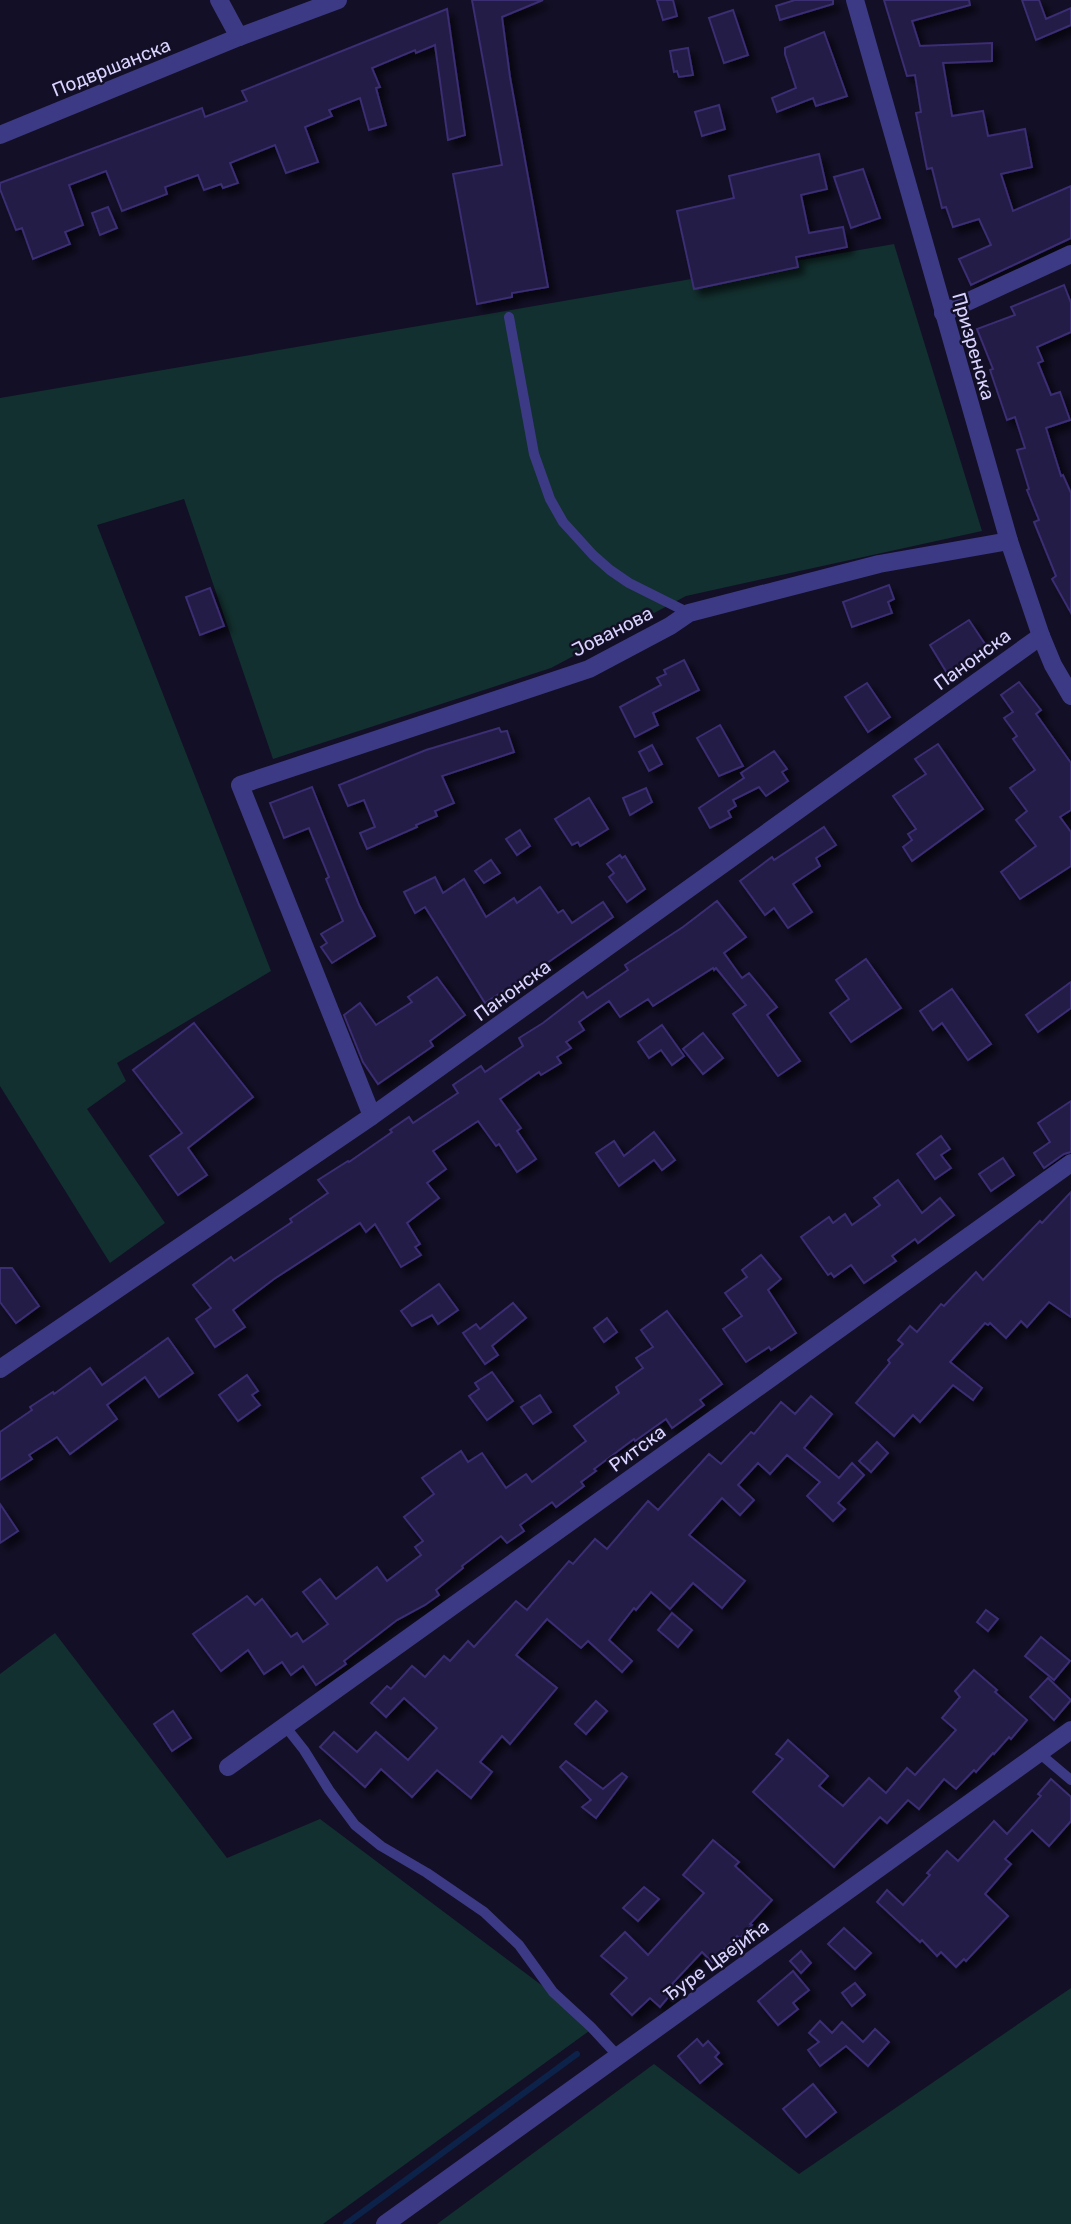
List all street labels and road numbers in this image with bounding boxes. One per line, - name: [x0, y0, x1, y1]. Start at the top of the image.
- street label: Подвршанска: [48, 33, 174, 102]
- street label: Призренска: [947, 290, 1000, 403]
- street label: Јованова: [568, 601, 657, 662]
- street label: Панонска: [929, 624, 1015, 695]
- street label: Панонска: [469, 955, 555, 1026]
- street label: Ритска: [604, 1420, 670, 1477]
- street label: Ђуре Цвејића: [659, 1915, 773, 2006]

